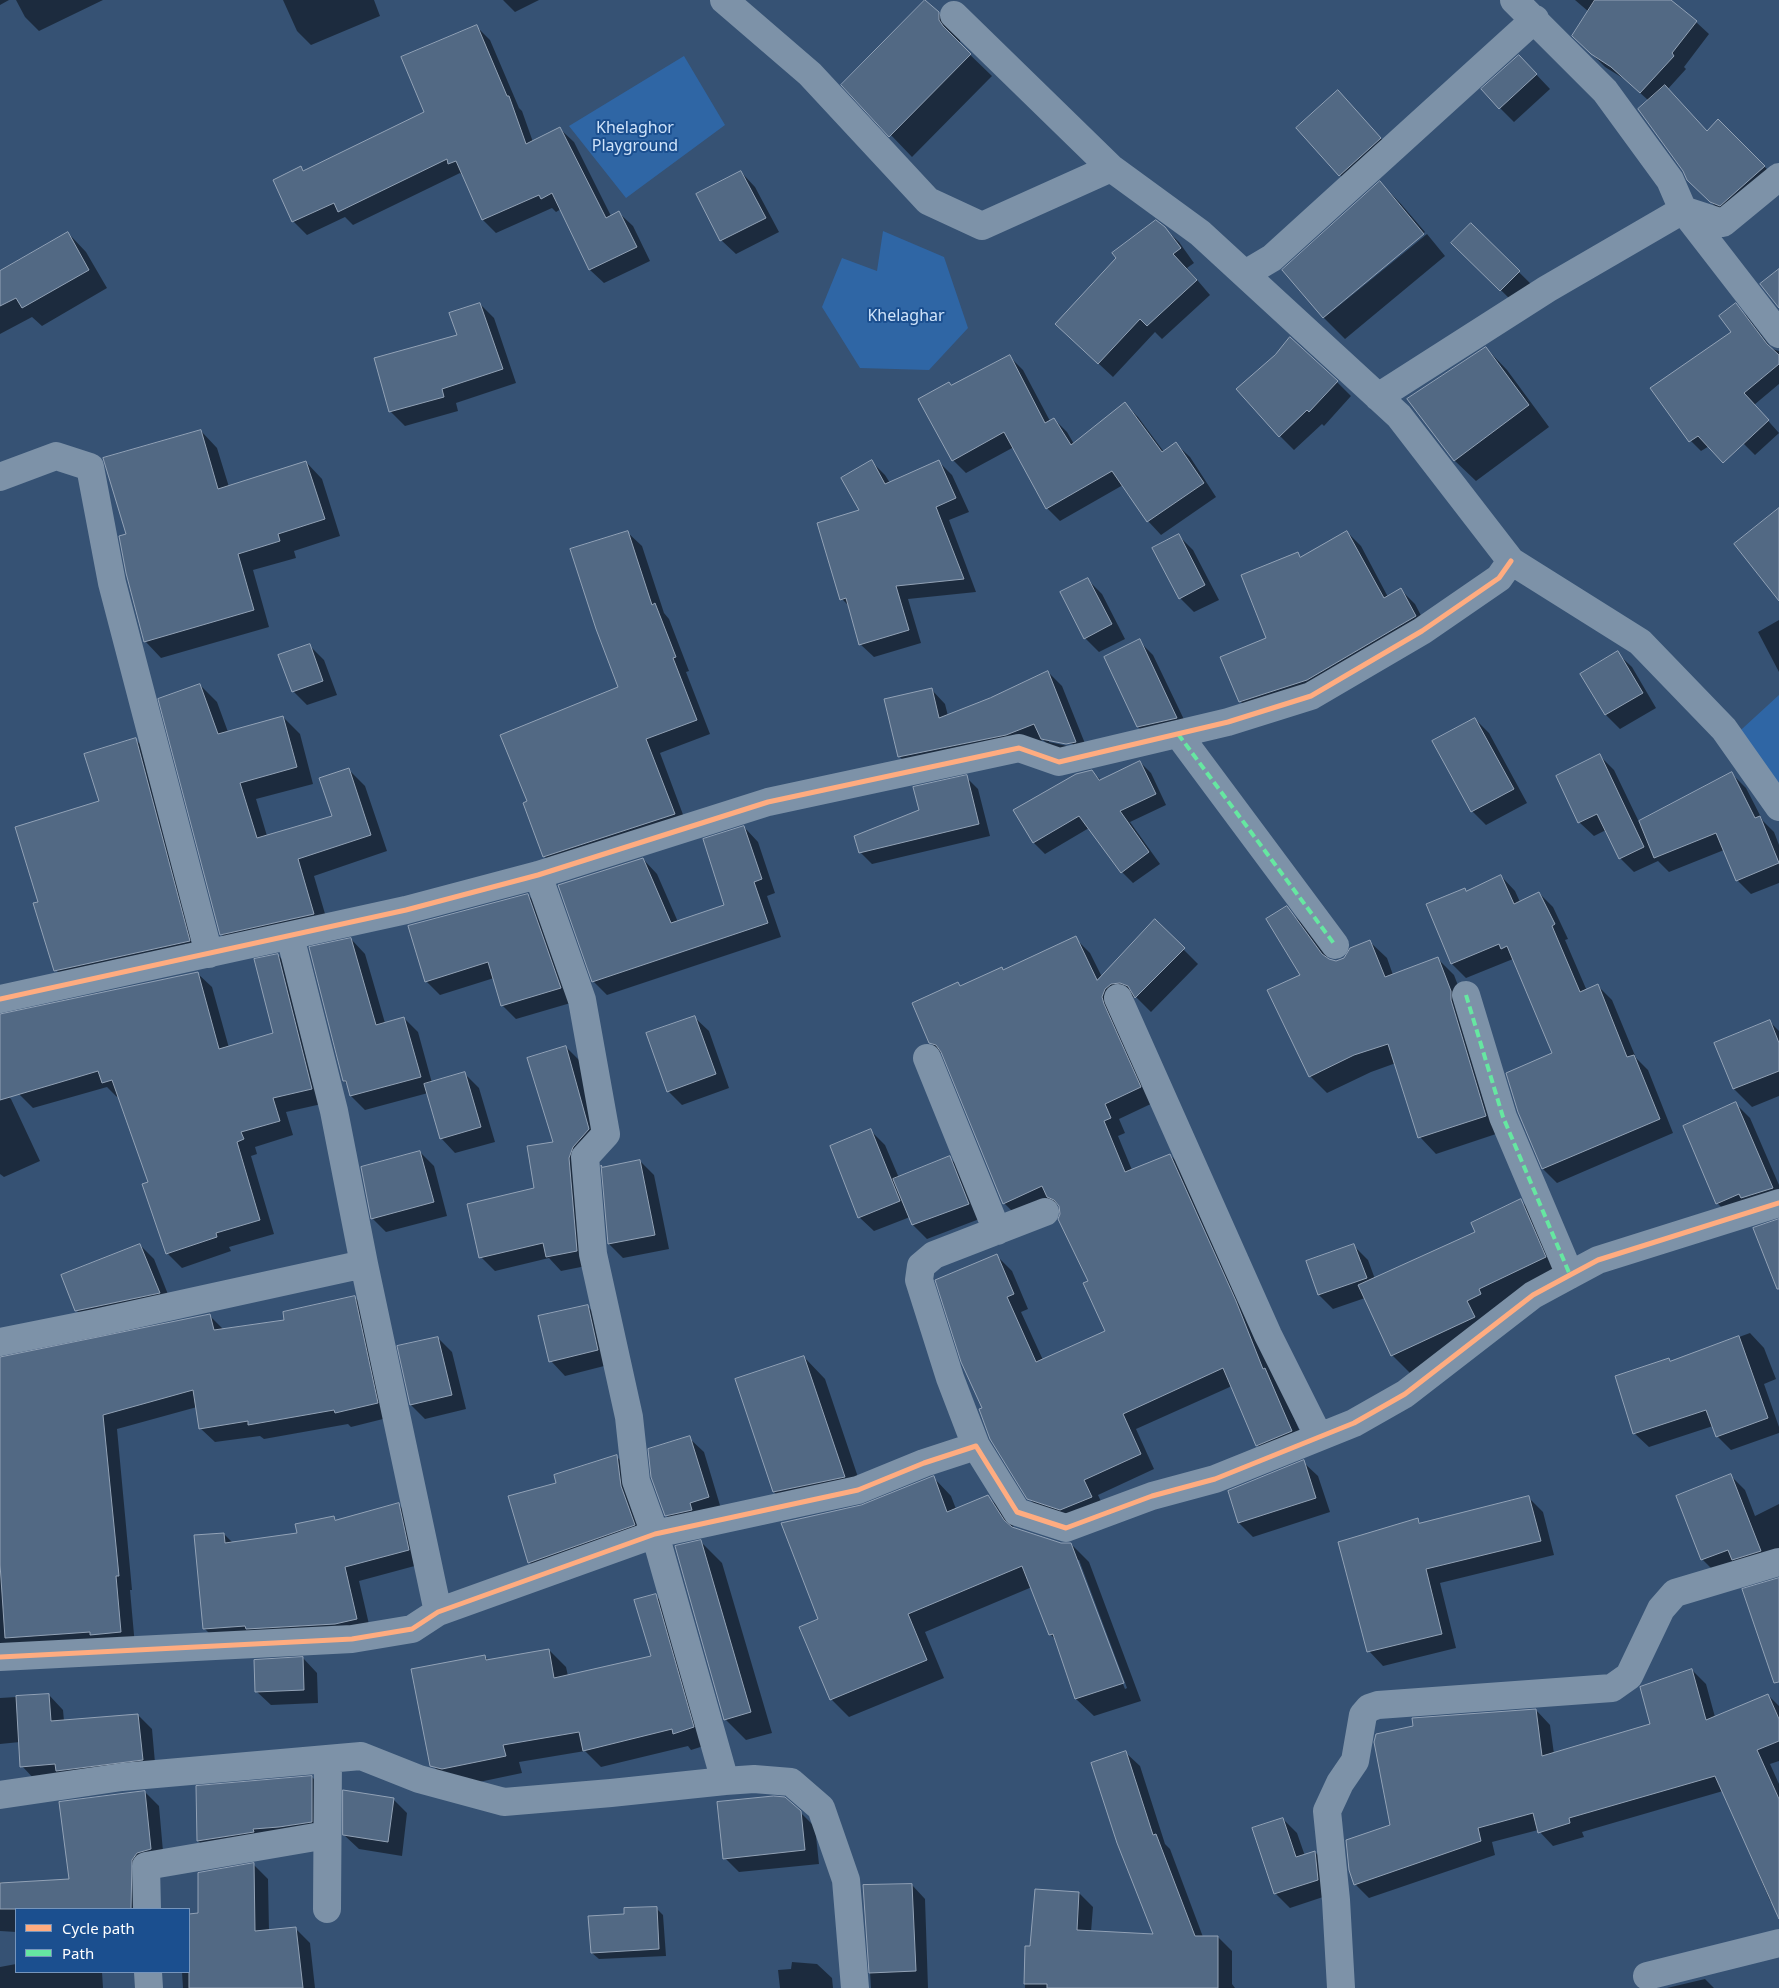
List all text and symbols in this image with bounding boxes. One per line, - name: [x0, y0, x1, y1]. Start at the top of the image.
- park label: Khelaghor Playground: [592, 118, 678, 156]
- park label: Khelaghar: [867, 306, 945, 326]
- legend: [15, 1908, 190, 1973]
- text: Cycle path: [62, 1918, 135, 1938]
- text: Path: [62, 1943, 94, 1963]

